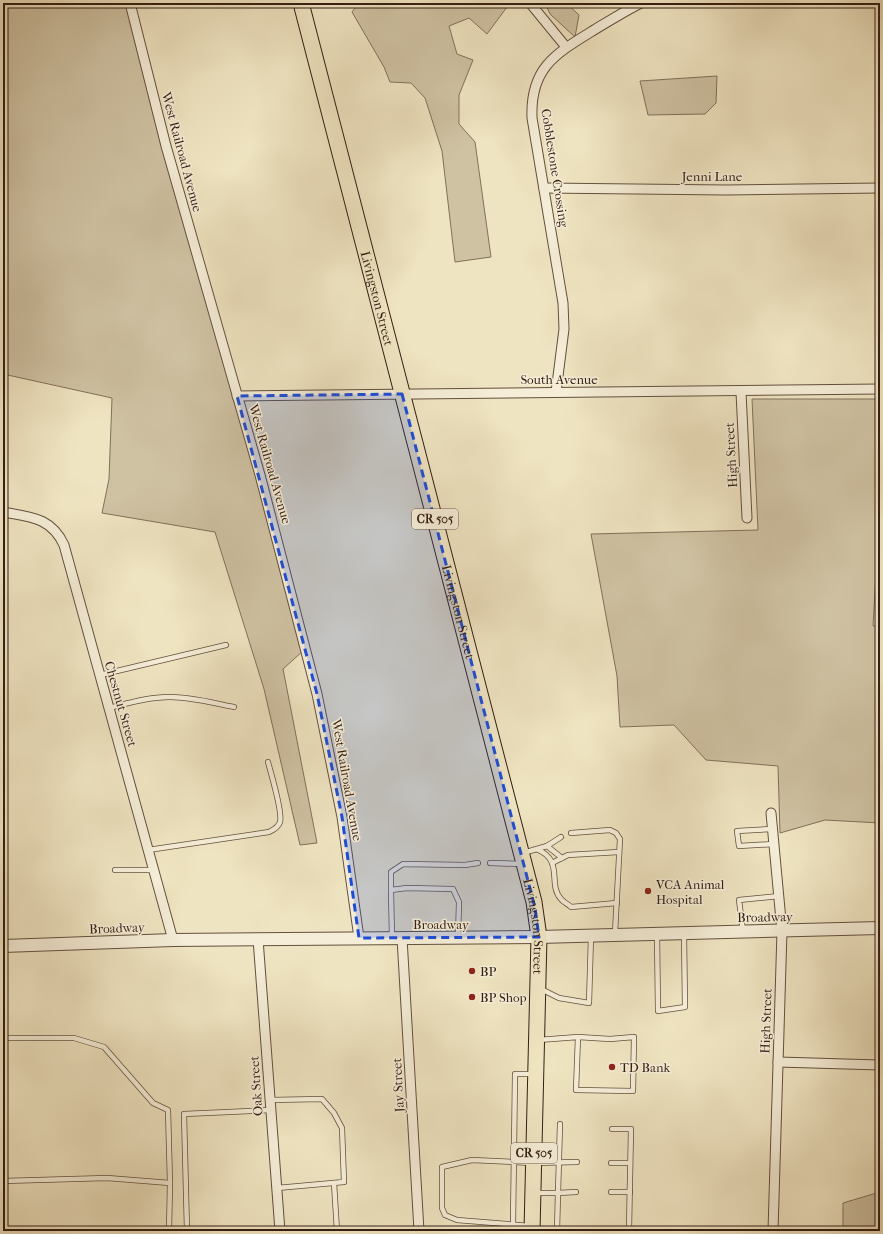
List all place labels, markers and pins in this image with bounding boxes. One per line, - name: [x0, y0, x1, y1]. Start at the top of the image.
- place label: VCA Animal Hospital: [655, 877, 725, 907]
- marker: VCA Animal Hospital: [643, 886, 653, 896]
- place label: BP: [480, 964, 496, 979]
- marker: BP: [467, 966, 477, 976]
- place label: BP Shop: [480, 990, 527, 1005]
- marker: BP Shop: [467, 992, 477, 1002]
- place label: TD Bank: [620, 1060, 670, 1075]
- marker: TD Bank: [607, 1062, 617, 1072]

